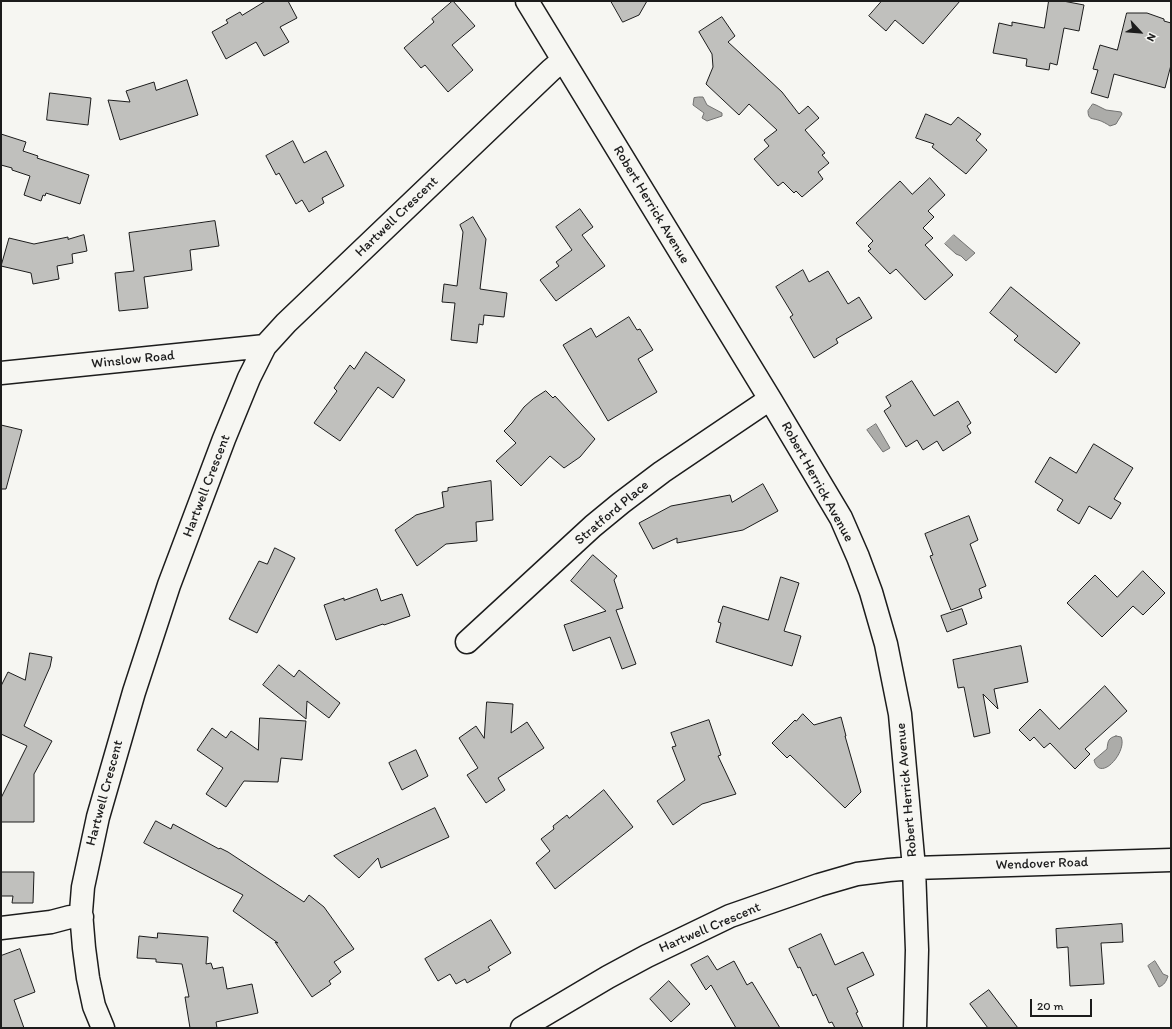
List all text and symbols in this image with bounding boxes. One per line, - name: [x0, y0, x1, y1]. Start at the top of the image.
- north arrow: [1120, 12, 1160, 52]
- text: N: [1144, 31, 1159, 44]
- street label: Robert Herrick Avenue: [609, 143, 693, 267]
- street label: Hartwell Crescent: [352, 173, 442, 261]
- street label: Winslow Road: [91, 347, 175, 373]
- street label: Robert Herrick Avenue: [777, 419, 857, 545]
- street label: Hartwell Crescent: [180, 432, 234, 540]
- street label: Stratford Place: [571, 477, 653, 549]
- street label: Robert Herrick Avenue: [893, 722, 921, 858]
- street label: Hartwell Crescent: [83, 738, 127, 848]
- street label: Wendover Road: [995, 854, 1089, 874]
- street label: Hartwell Crescent: [657, 899, 763, 957]
- scale bar: [1032, 991, 1094, 1017]
- text: 20 m: [1037, 999, 1064, 1013]

